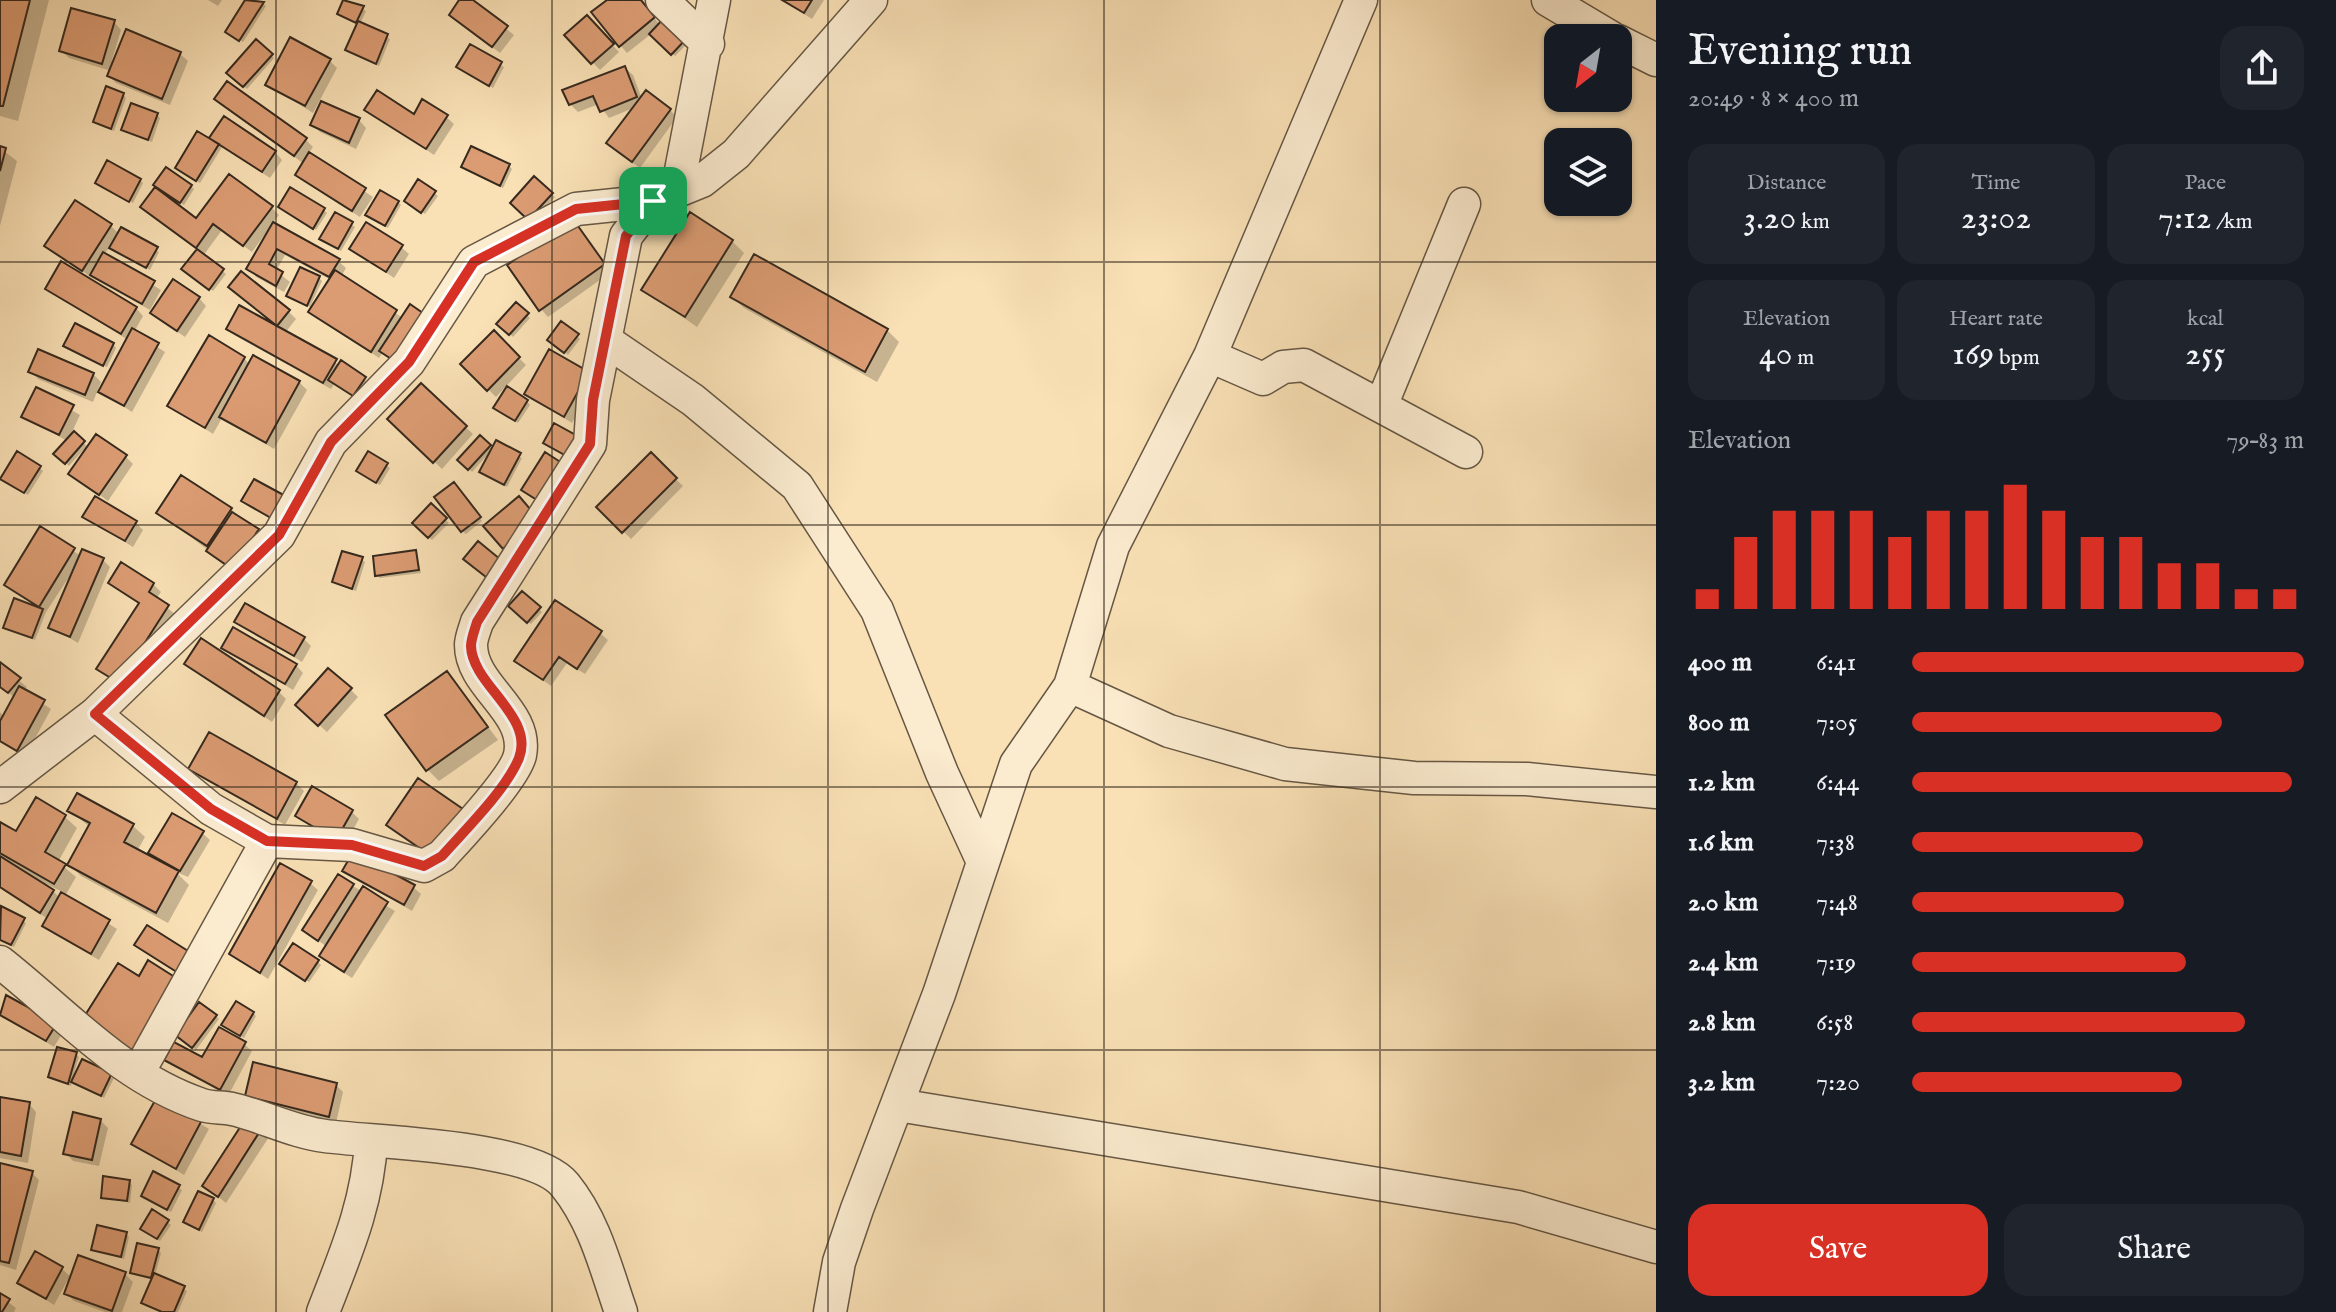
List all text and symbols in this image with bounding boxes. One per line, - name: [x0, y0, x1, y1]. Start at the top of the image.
- north arrow: [1544, 24, 1632, 112]
- map controls: [1544, 24, 1632, 216]
- text: Evening run: [1688, 24, 1912, 80]
- button: share: [2220, 26, 2304, 110]
- text: 20:49 · 8 × 400 m: [1688, 82, 1859, 115]
- button: layers: [1544, 128, 1632, 216]
- pin: [619, 167, 687, 235]
- text: Distance: [1747, 169, 1826, 197]
- text: Time: [1972, 169, 2020, 197]
- text: Pace: [2185, 169, 2226, 197]
- icon: arrive: [631, 179, 675, 223]
- text: 3.20: [1744, 197, 1796, 240]
- text: 23:02: [1961, 197, 2031, 240]
- text: 7:12: [2158, 197, 2212, 240]
- text: km: [1796, 208, 1830, 236]
- text: /km: [2212, 208, 2253, 236]
- text: Elevation: [1743, 305, 1830, 333]
- text: Heart rate: [1949, 305, 2043, 333]
- text: kcal: [2187, 305, 2224, 333]
- text: 40: [1759, 333, 1792, 376]
- text: 169: [1952, 333, 1994, 376]
- text: 255: [2185, 333, 2226, 376]
- text: m: [1792, 344, 1814, 372]
- text: bpm: [1994, 344, 2040, 372]
- text: Elevation: [1688, 424, 1791, 457]
- text: 79–83 m: [2226, 424, 2304, 457]
- text: 400 m: [1688, 646, 1752, 679]
- text: 6:41: [1816, 646, 1856, 679]
- text: 800 m: [1688, 706, 1750, 739]
- text: 7:05: [1816, 706, 1857, 739]
- text: 1.2 km: [1688, 766, 1755, 799]
- text: 6:44: [1816, 766, 1859, 799]
- text: 1.6 km: [1688, 826, 1754, 859]
- text: 7:38: [1816, 826, 1855, 859]
- text: 2.0 km: [1688, 886, 1758, 919]
- text: 7:48: [1816, 886, 1858, 919]
- text: 2.4 km: [1688, 946, 1758, 979]
- text: 7:19: [1816, 946, 1856, 979]
- text: 2.8 km: [1688, 1006, 1756, 1039]
- text: 6:58: [1816, 1006, 1853, 1039]
- text: 3.2 km: [1688, 1066, 1755, 1099]
- text: 7:20: [1816, 1066, 1860, 1099]
- button: Save: [1688, 1204, 1988, 1296]
- button: Share: [2004, 1204, 2304, 1296]

